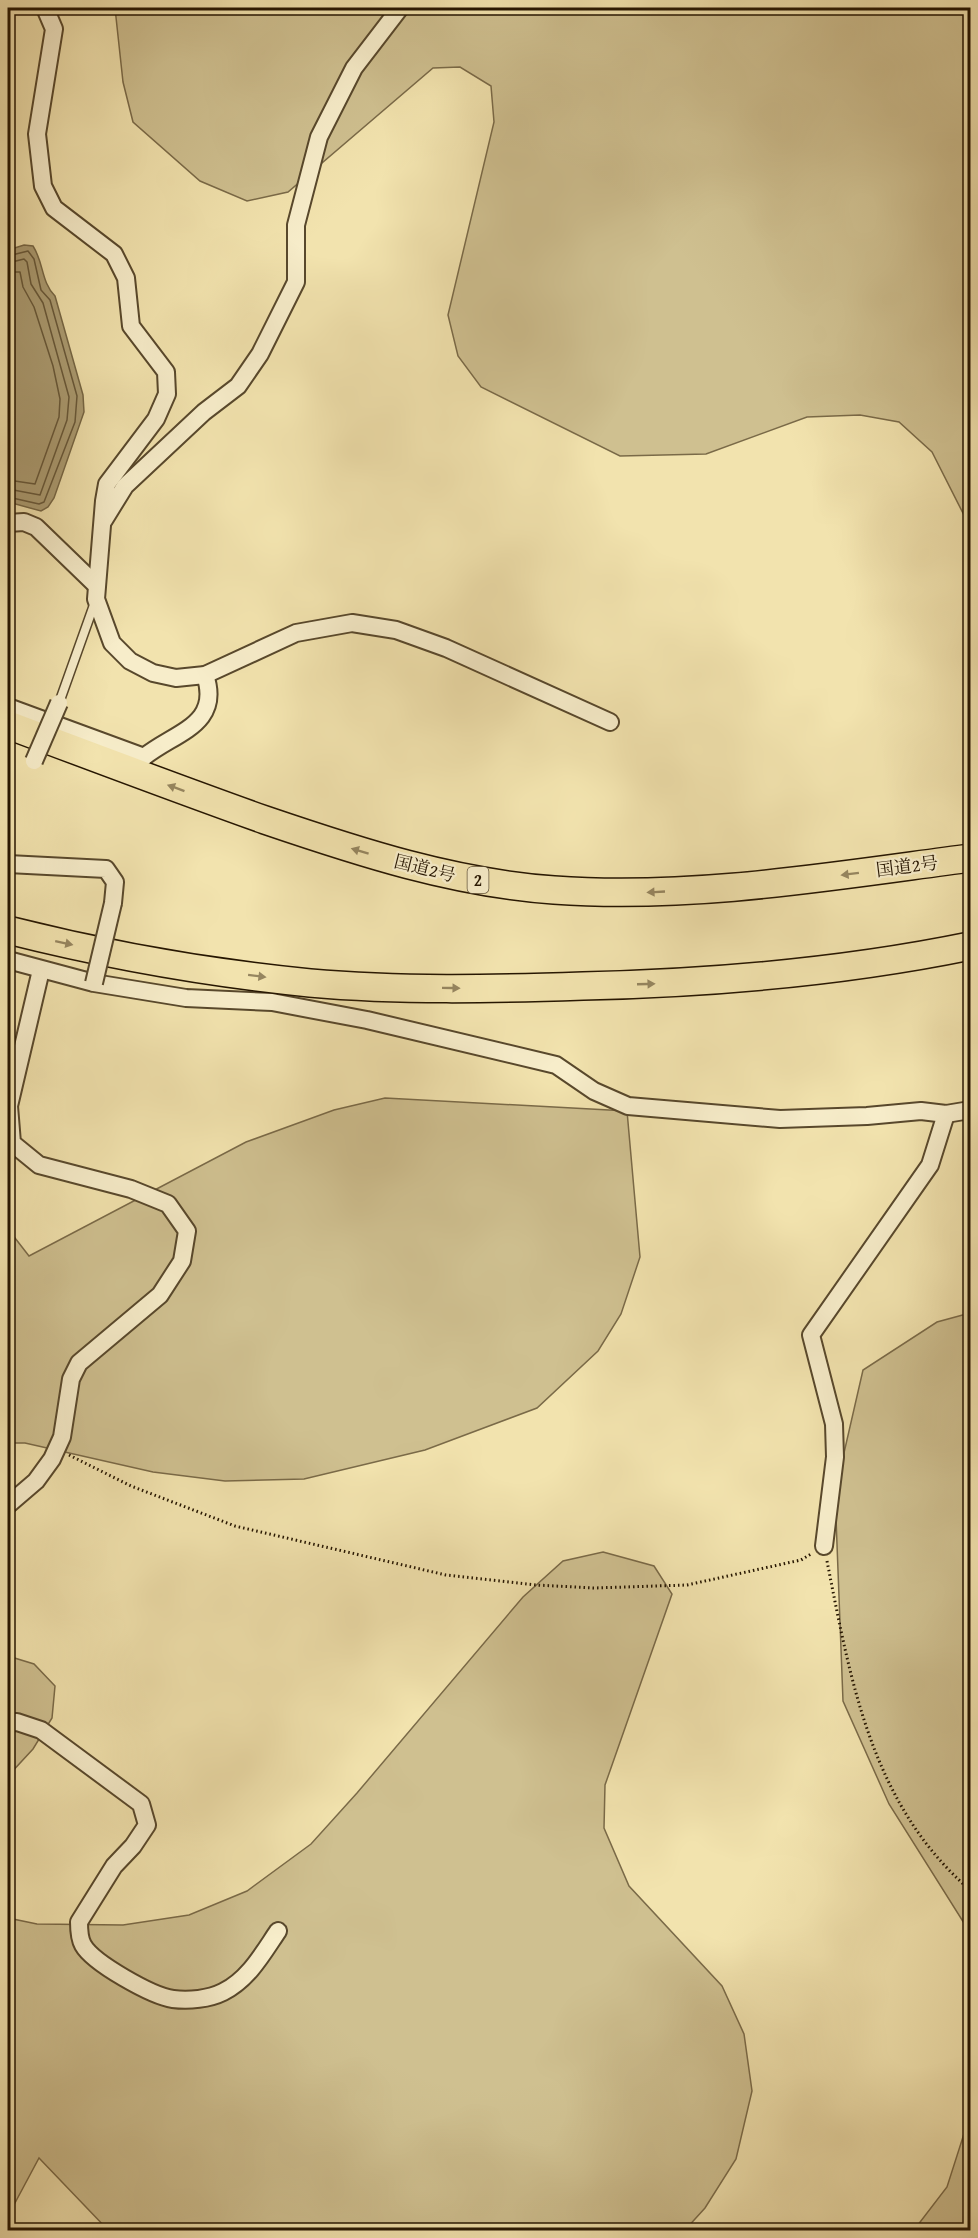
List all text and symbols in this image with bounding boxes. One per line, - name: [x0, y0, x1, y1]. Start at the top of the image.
- one-way arrow: [167, 782, 185, 792]
- one-way arrow: [351, 846, 369, 855]
- street label: 国道2号: [391, 847, 459, 889]
- street label: 国道2号: [874, 849, 940, 883]
- road number: 2: [468, 867, 488, 893]
- one-way arrow: [840, 869, 859, 878]
- one-way arrow: [646, 887, 665, 897]
- one-way arrow: [55, 939, 74, 949]
- one-way arrow: [247, 971, 266, 980]
- one-way arrow: [637, 980, 656, 989]
- one-way arrow: [442, 983, 461, 993]

